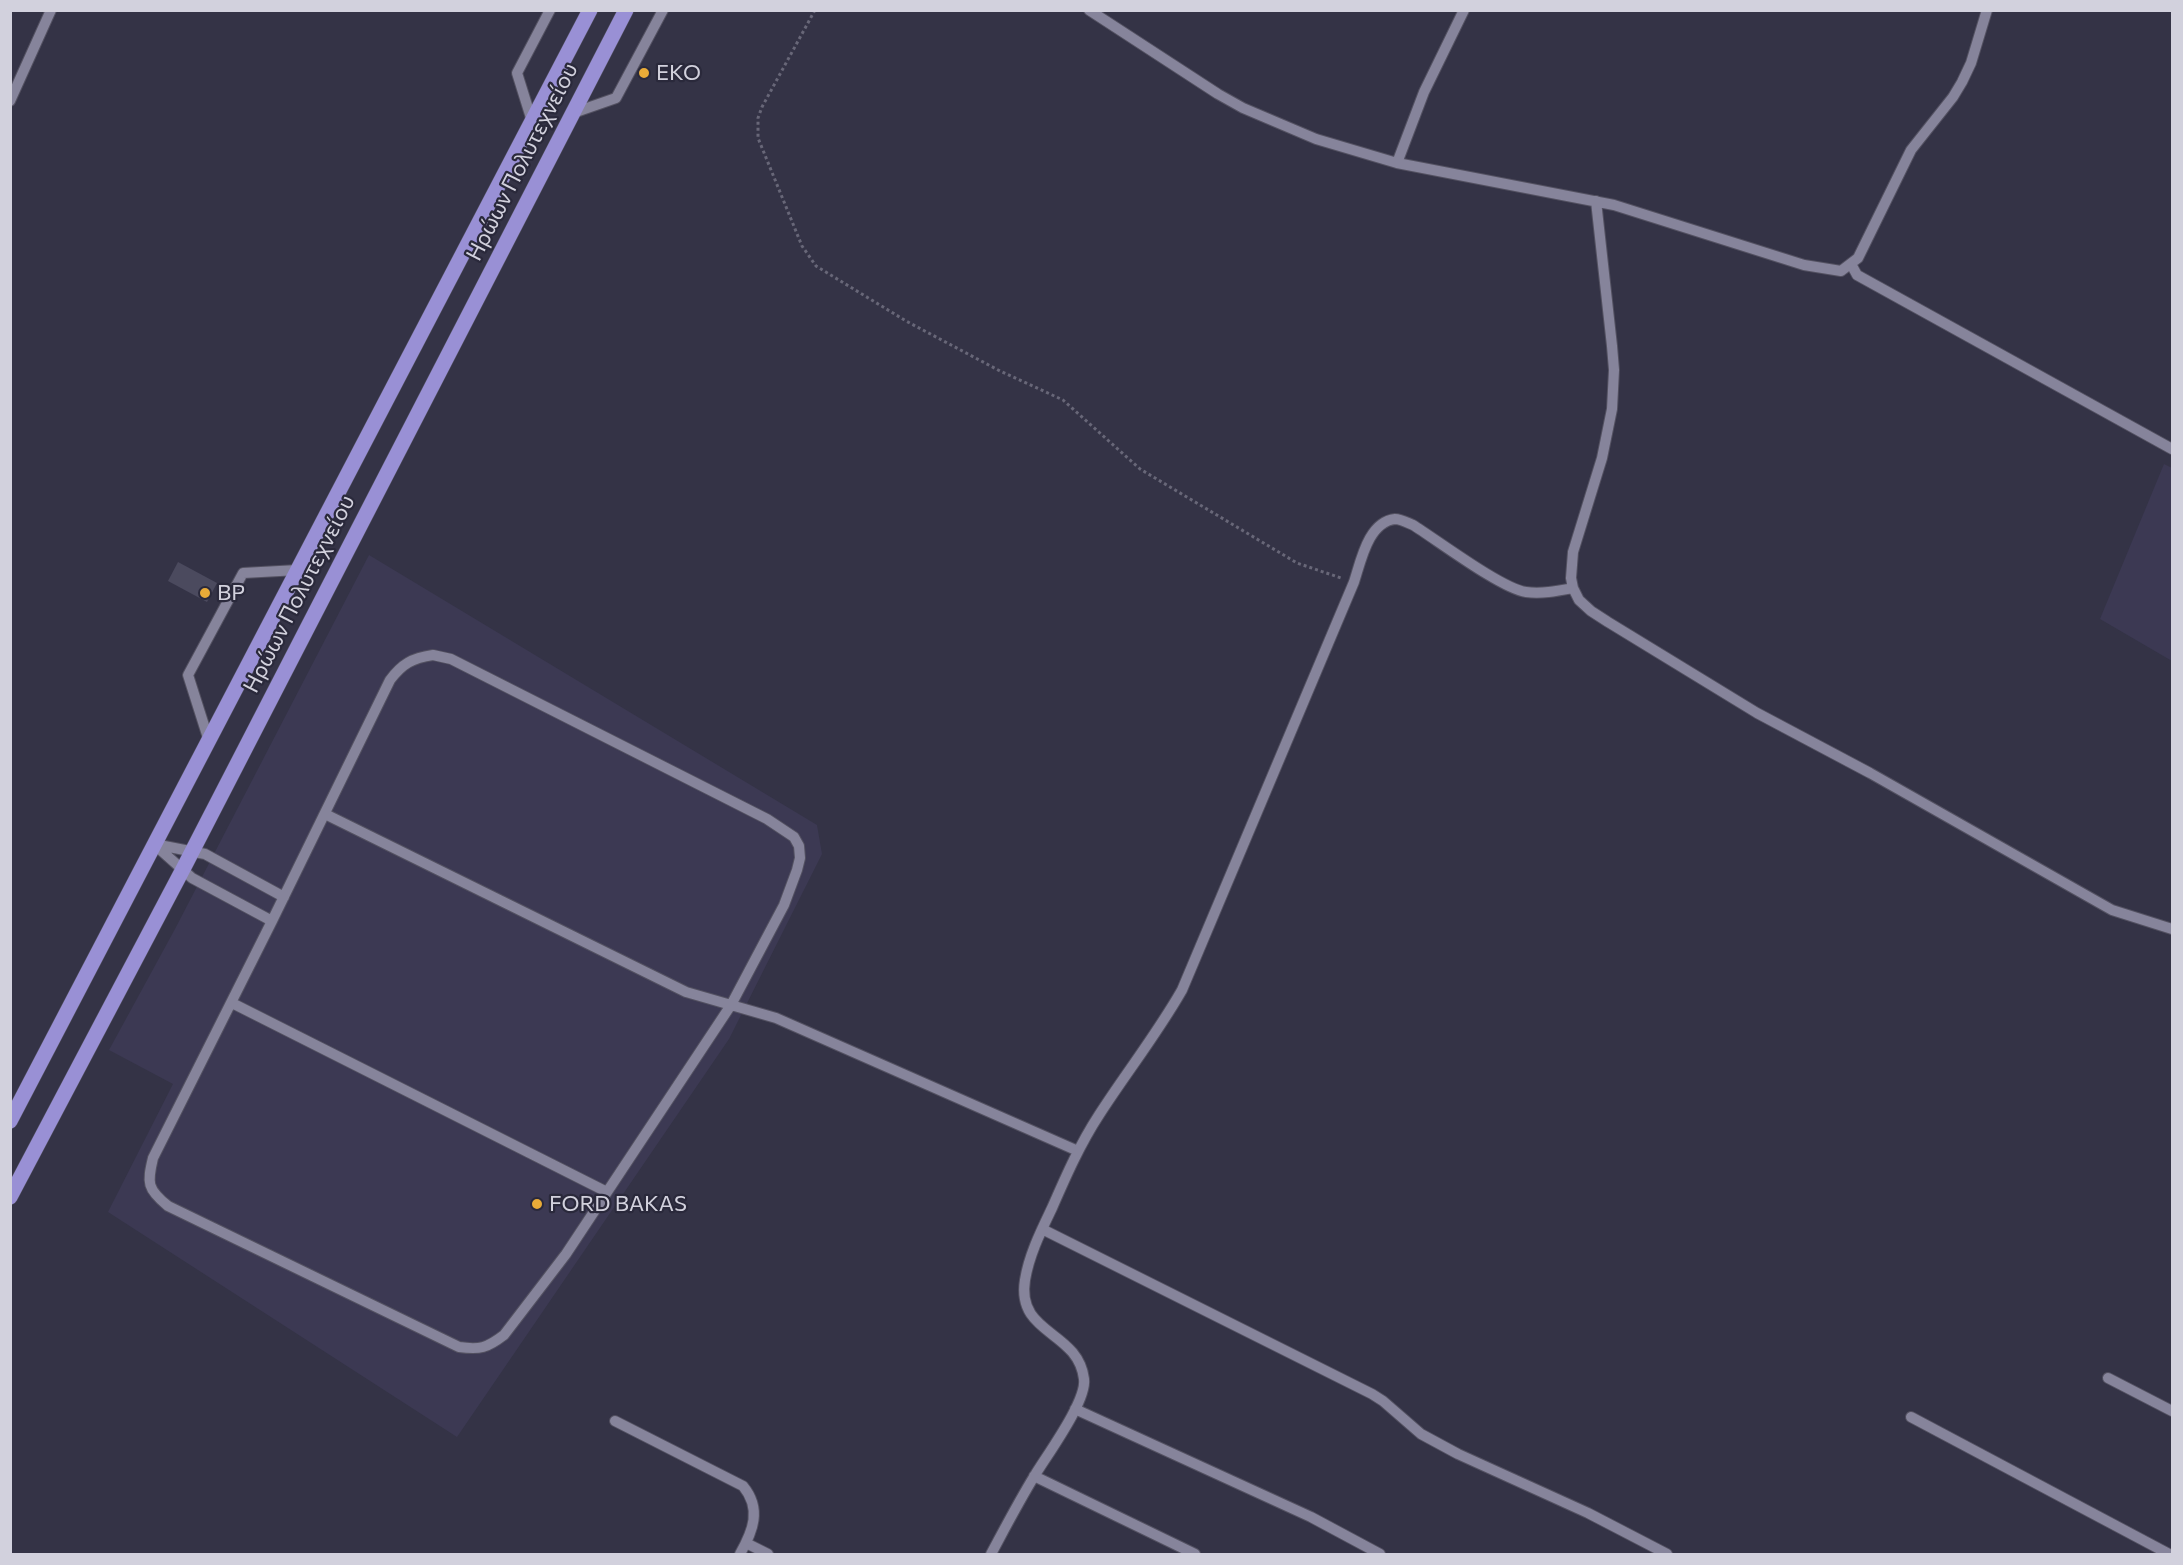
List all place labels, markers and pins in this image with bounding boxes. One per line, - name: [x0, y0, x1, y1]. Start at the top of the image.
- place label: EKO: [656, 60, 701, 86]
- marker: EKO: [637, 66, 651, 80]
- place label: BP: [217, 580, 245, 606]
- marker: BP: [198, 586, 212, 600]
- place label: FORD BAKAS: [549, 1191, 687, 1217]
- marker: FORD BAKAS: [530, 1197, 544, 1211]

